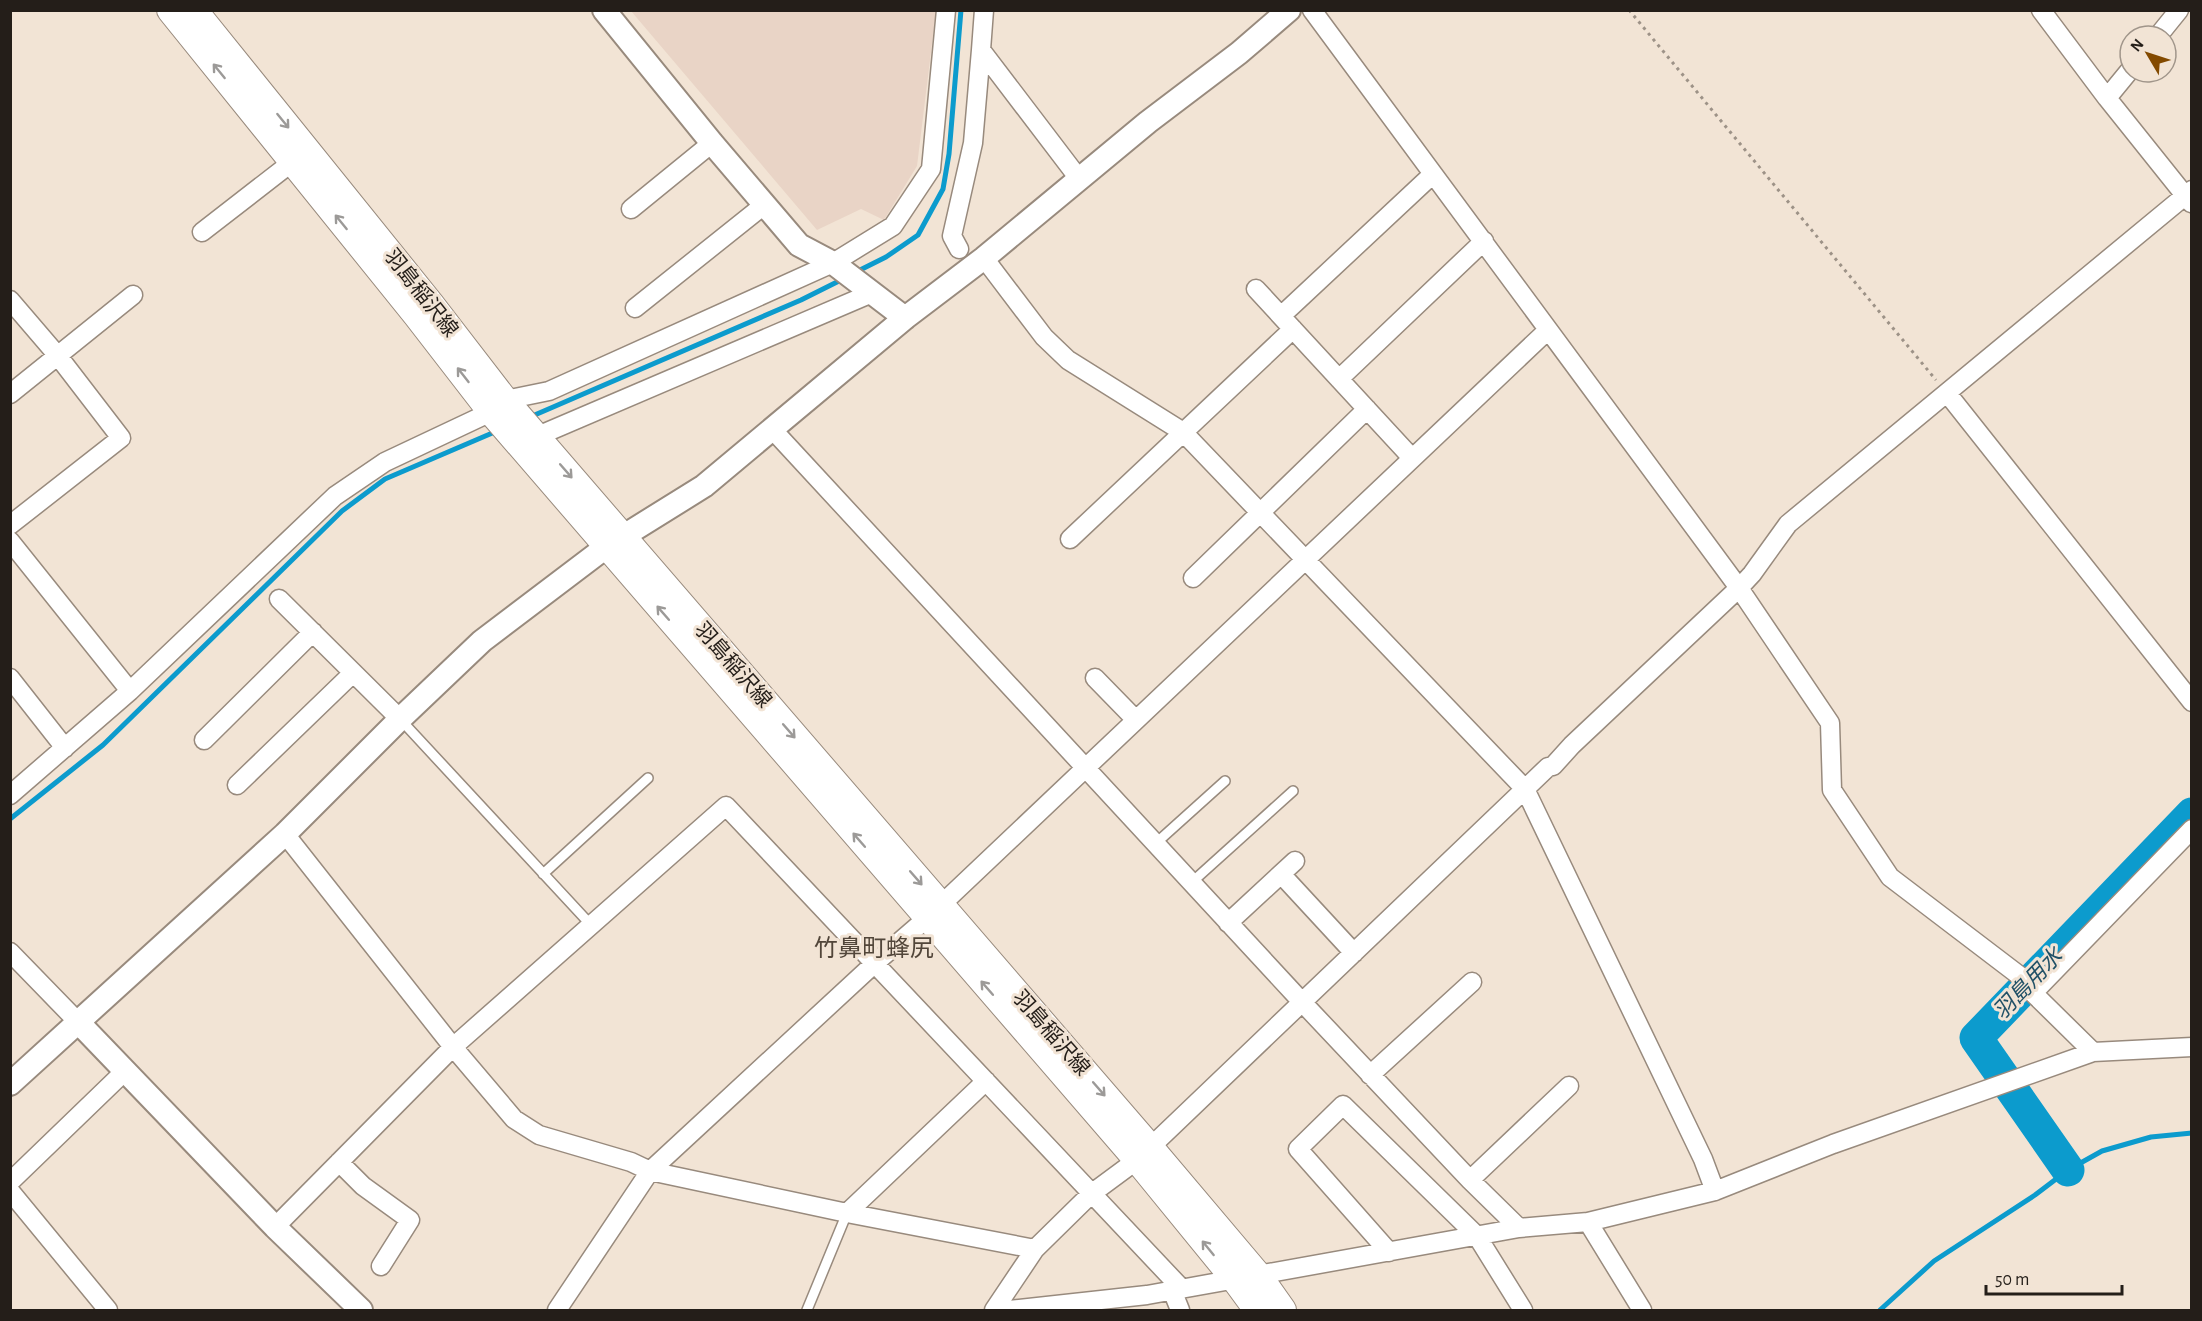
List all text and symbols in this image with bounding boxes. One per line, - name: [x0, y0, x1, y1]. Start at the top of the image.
- north arrow: [2118, 24, 2178, 84]
- text: N: [2127, 36, 2147, 55]
- one-way arrow: [212, 63, 225, 79]
- one-way arrow: [277, 113, 290, 129]
- one-way arrow: [335, 214, 348, 230]
- street label: 羽島稲沢線: [380, 245, 462, 341]
- one-way arrow: [456, 367, 469, 383]
- one-way arrow: [559, 463, 573, 478]
- one-way arrow: [656, 606, 670, 621]
- street label: 羽島稲沢線: [691, 618, 776, 712]
- one-way arrow: [782, 723, 796, 738]
- one-way arrow: [852, 833, 866, 848]
- one-way arrow: [909, 870, 923, 886]
- district label: 竹鼻町蜂尻: [814, 935, 934, 961]
- water label: 羽島用水: [1989, 943, 2068, 1023]
- one-way arrow: [980, 980, 993, 996]
- street label: 羽島稲沢線: [1009, 986, 1094, 1080]
- one-way arrow: [1093, 1081, 1106, 1097]
- one-way arrow: [1202, 1240, 1215, 1256]
- scale bar: [1986, 1258, 2122, 1296]
- text: 50 m: [1995, 1271, 2029, 1289]

